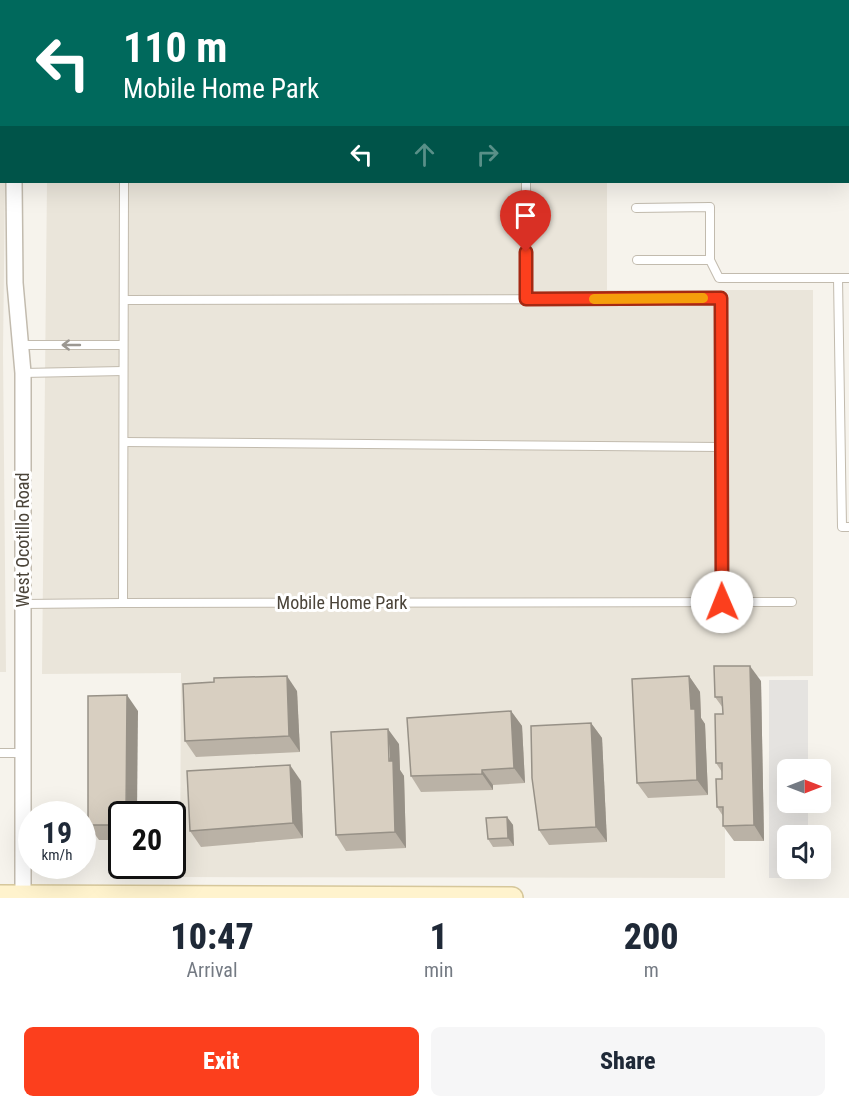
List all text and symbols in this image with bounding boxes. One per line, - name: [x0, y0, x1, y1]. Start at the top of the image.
- text: 110 m: [123, 23, 228, 72]
- icon: left: [24, 24, 102, 102]
- text: Mobile Home Park: [123, 73, 319, 105]
- icon: left: [345, 138, 378, 171]
- icon: ahead: [408, 138, 441, 171]
- icon: right: [471, 138, 504, 171]
- pin: [500, 190, 551, 252]
- icon: arrive: [509, 199, 542, 232]
- one-way arrow: [61, 339, 81, 351]
- street label: West Ocotillo Road: [12, 473, 33, 607]
- position arrow: [690, 570, 754, 634]
- street label: Mobile Home Park: [277, 592, 407, 613]
- north arrow: [777, 759, 831, 813]
- map controls: [777, 759, 831, 879]
- speed limit sign: 20: [108, 801, 186, 879]
- text: 19: [42, 815, 72, 850]
- button: sound: [777, 825, 831, 879]
- text: km/h: [42, 846, 72, 864]
- text: 10:47: [170, 916, 254, 958]
- text: 1: [430, 916, 448, 958]
- text: 200: [624, 916, 679, 958]
- text: Arrival: [187, 958, 237, 982]
- text: min: [424, 958, 453, 982]
- text: m: [644, 958, 659, 982]
- button: Exit: [24, 1027, 419, 1096]
- button: Share: [431, 1027, 825, 1096]

